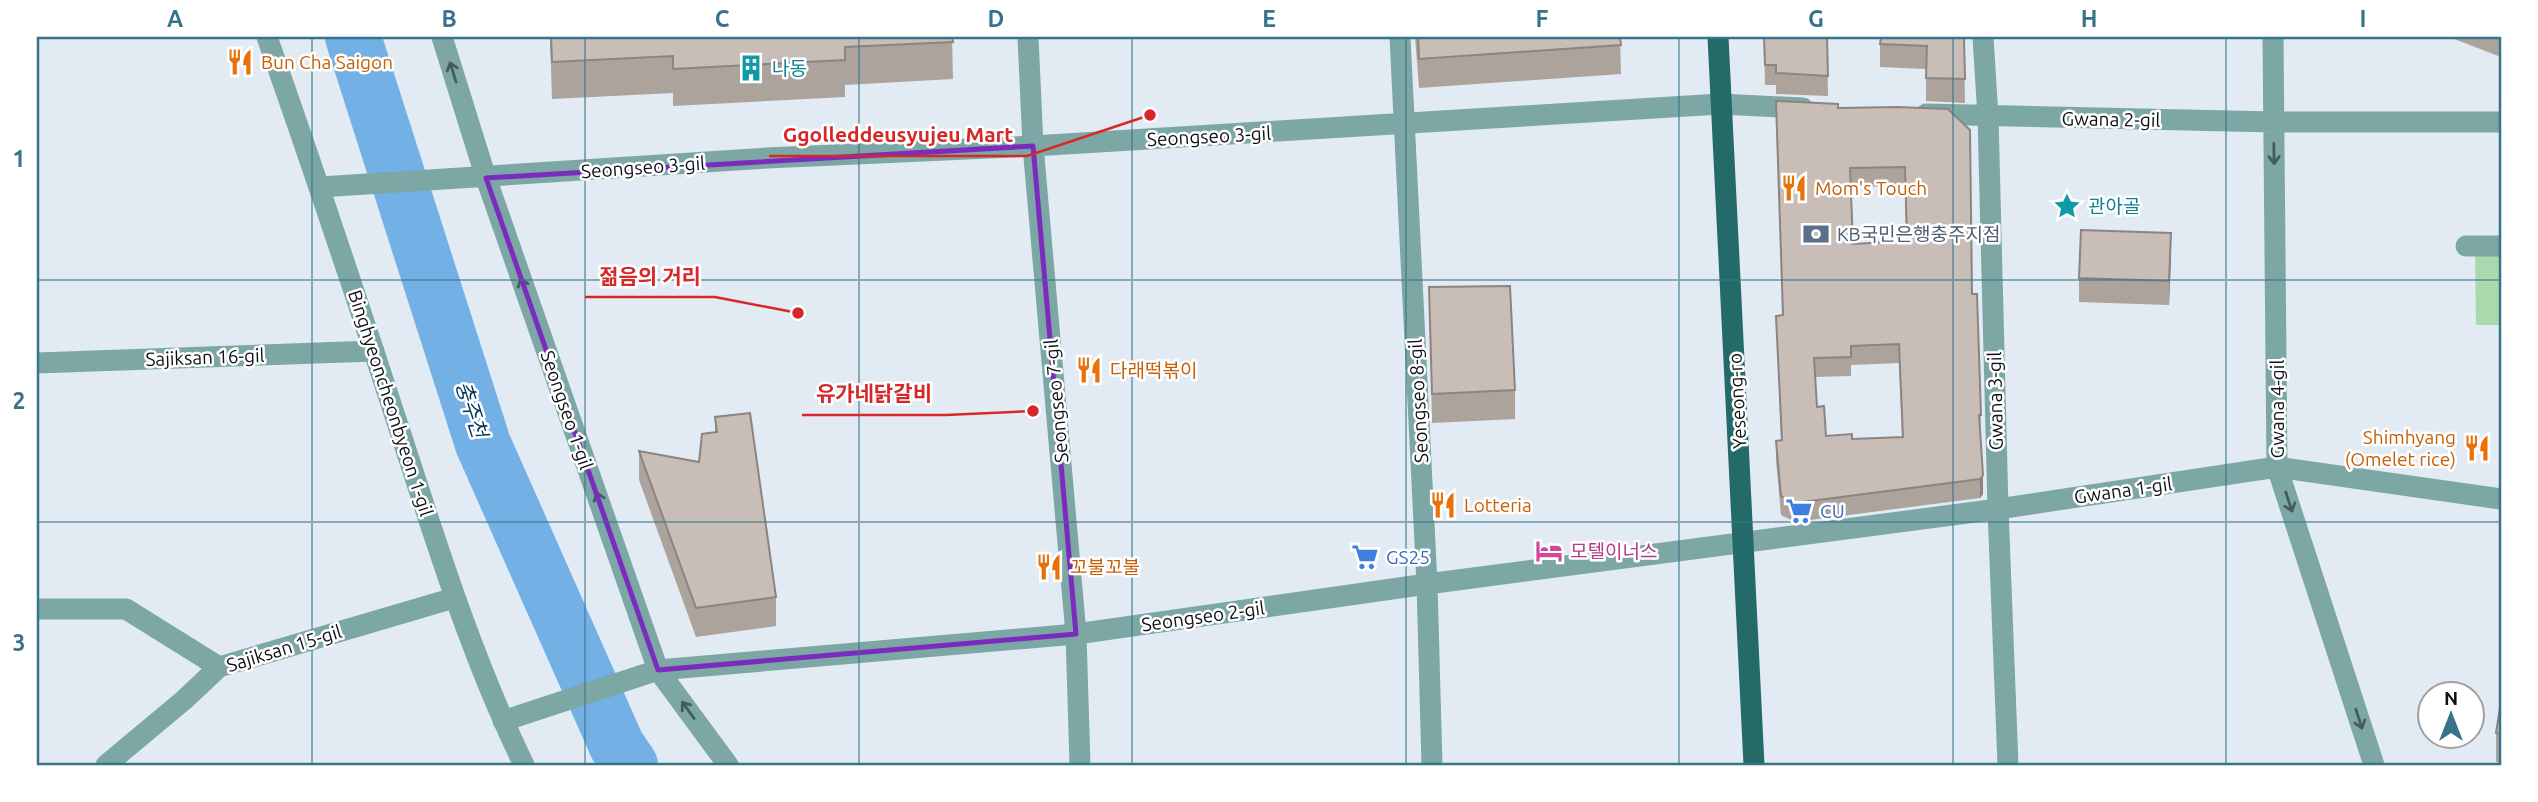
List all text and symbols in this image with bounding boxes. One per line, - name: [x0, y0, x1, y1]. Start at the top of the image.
- text: A: [167, 6, 183, 31]
- text: B: [441, 6, 457, 31]
- text: C: [715, 6, 730, 31]
- text: D: [988, 6, 1004, 31]
- text: E: [1262, 6, 1276, 31]
- text: F: [1536, 6, 1549, 31]
- text: G: [1808, 6, 1824, 31]
- text: H: [2081, 6, 2097, 31]
- text: I: [2360, 6, 2366, 31]
- restaurant icon: Bun Cha Saigon: [225, 47, 255, 77]
- place label: Bun Cha Saigon: [261, 51, 393, 73]
- building icon: 나동: [736, 53, 766, 83]
- place label: 나동: [772, 57, 807, 79]
- one-way arrow: [446, 61, 459, 83]
- street label: Gwana 2-gil: [2061, 107, 2161, 131]
- callout: Ggolleddeusyujeu Mart: [769, 114, 1027, 156]
- text: Ggolleddeusyujeu Mart: [783, 122, 1013, 146]
- street label: Seongseo 3-gil: [1146, 122, 1272, 150]
- one-way arrow: [2267, 142, 2281, 165]
- text: 1: [13, 146, 25, 171]
- street label: Seongseo 3-gil: [580, 152, 706, 182]
- restaurant icon: Mom's Touch: [1779, 173, 1809, 203]
- place label: Mom's Touch: [1815, 177, 1927, 199]
- place icon: 관아골: [2052, 191, 2082, 221]
- place label: 관아골: [2088, 195, 2140, 217]
- bank icon: KB국민은행충주지점: [1801, 219, 1831, 249]
- place label: KB국민은행충주지점: [1837, 223, 2000, 245]
- callout: 젊음의 거리: [585, 255, 715, 297]
- text: 젊음의 거리: [599, 264, 701, 288]
- one-way arrow: [517, 277, 530, 299]
- street label: Binghyeoncheonbyeon 1-gil: [344, 287, 438, 519]
- street label: Seongseo 7-gil: [1040, 338, 1072, 464]
- street label: Seongseo 8-gil: [1404, 338, 1432, 464]
- street label: Sajiksan 16-gil: [145, 344, 265, 370]
- street label: Seongseo 1-gil: [536, 348, 598, 472]
- street label: Gwana 3-gil: [1983, 351, 2007, 451]
- street label: Yeseong-ro: [1724, 352, 1750, 450]
- restaurant icon: 다래떡볶이: [1074, 355, 1104, 385]
- place label: 다래떡볶이: [1110, 359, 1197, 381]
- street label: Gwana 4-gil: [2266, 360, 2288, 458]
- callout: 유가네닭갈비: [802, 373, 946, 415]
- water label: 충주천: [452, 378, 493, 443]
- text: 유가네닭갈비: [816, 381, 932, 405]
- text: 2: [13, 388, 25, 413]
- place label: Shimhyang (Omelet rice): [2345, 426, 2456, 470]
- restaurant icon: Shimhyang (Omelet rice): [2462, 433, 2492, 463]
- street label: Gwana 1-gil: [2073, 472, 2173, 508]
- restaurant icon: Lotteria: [1428, 490, 1458, 520]
- one-way arrow: [2284, 491, 2296, 513]
- one-way arrow: [593, 492, 605, 514]
- place label: Lotteria: [1464, 494, 1532, 516]
- supermarket icon: CU: [1784, 496, 1814, 526]
- place label: CU: [1820, 500, 1845, 522]
- hotel icon: 모텔이너스: [1534, 536, 1564, 566]
- place label: 모텔이너스: [1570, 540, 1657, 562]
- supermarket icon: GS25: [1350, 542, 1380, 572]
- place label: GS25: [1386, 546, 1430, 568]
- restaurant icon: 꼬불꼬불: [1034, 552, 1064, 582]
- place label: 꼬불꼬불: [1070, 556, 1140, 578]
- street label: Seongseo 2-gil: [1140, 596, 1266, 636]
- street label: Sajiksan 15-gil: [224, 620, 344, 676]
- text: 3: [13, 630, 25, 655]
- north arrow: [2416, 680, 2486, 750]
- text: N: [2444, 687, 2458, 709]
- one-way arrow: [681, 701, 695, 720]
- one-way arrow: [2354, 707, 2366, 729]

